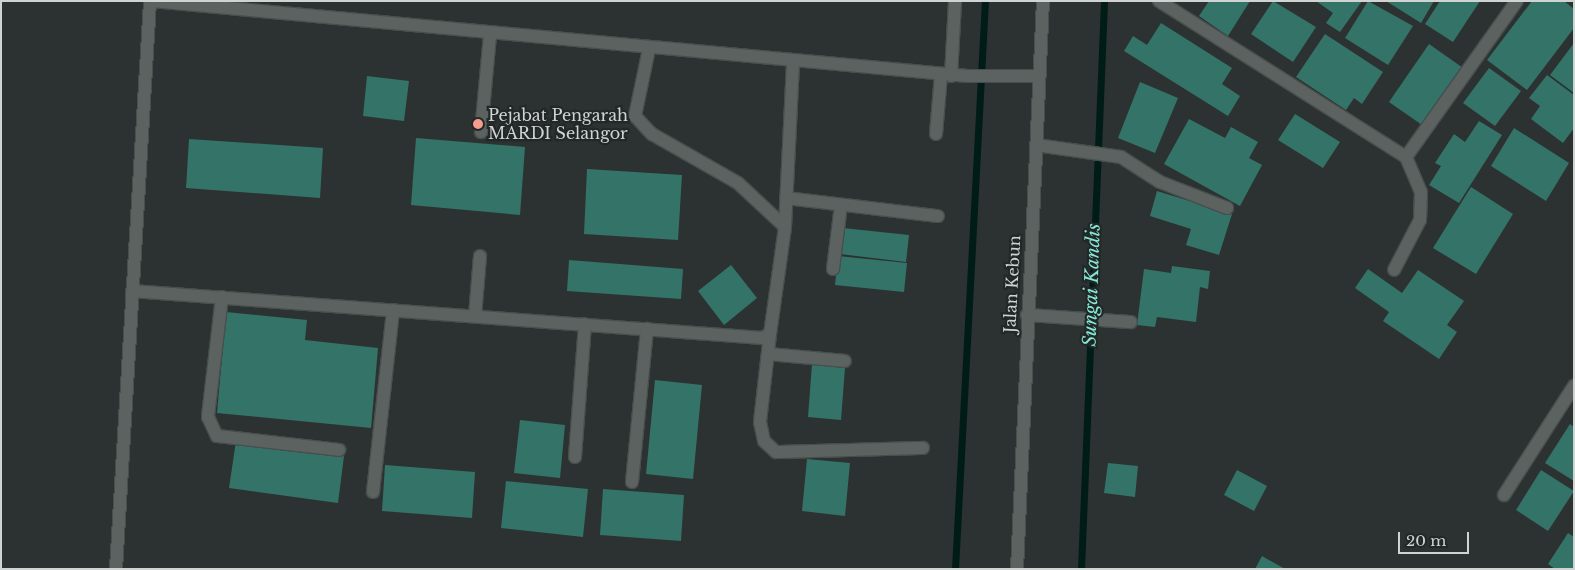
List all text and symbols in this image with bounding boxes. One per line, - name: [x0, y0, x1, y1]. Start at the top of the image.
- place label: Pejabat Pengarah MARDI Selangor: [488, 105, 628, 143]
- marker: Pejabat Pengarah MARDI Selangor: [472, 118, 484, 130]
- water label: Sungai Kandis: [1079, 223, 1105, 347]
- street label: Jalan Kebun: [1000, 235, 1024, 333]
- scale bar: [1400, 522, 1471, 554]
- text: 20 m: [1406, 531, 1446, 550]

